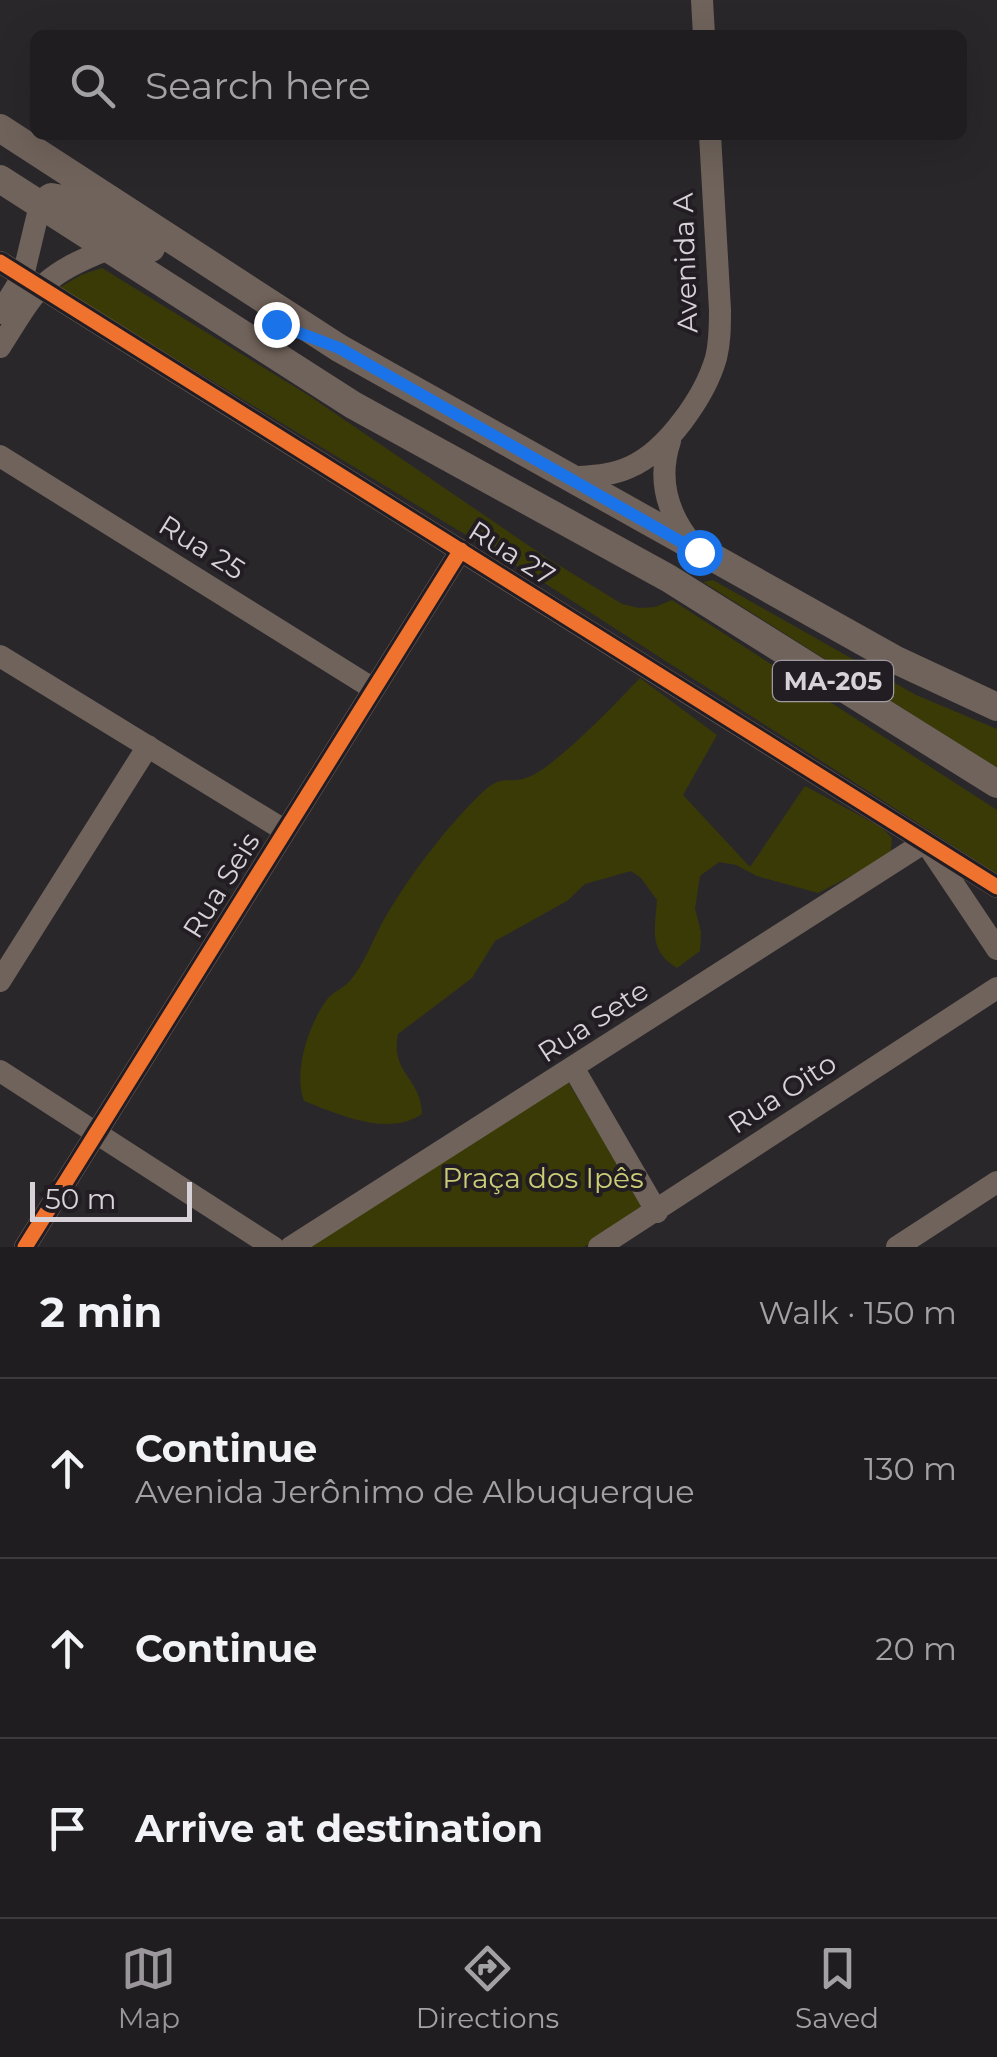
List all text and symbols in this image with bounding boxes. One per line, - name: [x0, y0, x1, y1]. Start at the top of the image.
- search box: [30, 30, 967, 140]
- icon: search: [65, 58, 120, 113]
- text: Search here: [145, 62, 371, 109]
- street label: Avenida A: [666, 191, 704, 334]
- route end: [254, 302, 300, 348]
- street label: Rua 25: [153, 507, 251, 587]
- street label: Rua 27: [463, 513, 561, 593]
- route start: [677, 530, 723, 576]
- road number: MA-205: [773, 661, 893, 701]
- street label: Rua Seis: [175, 826, 267, 944]
- street label: Rua Sete: [531, 973, 655, 1069]
- street label: Rua Oito: [722, 1045, 842, 1141]
- park label: Praça dos Ipês: [442, 1161, 644, 1195]
- scale bar: [30, 1177, 192, 1222]
- text: 50 m: [45, 1182, 116, 1216]
- text: 2 min: [40, 1286, 162, 1338]
- text: Walk · 150 m: [759, 1293, 957, 1332]
- text: Continue: [135, 1425, 317, 1472]
- icon: ahead: [40, 1441, 95, 1496]
- text: 130 m: [864, 1449, 957, 1488]
- text: Avenida Jerônimo de Albuquerque: [135, 1472, 695, 1511]
- icon: ahead: [40, 1621, 95, 1676]
- text: Continue: [135, 1625, 317, 1672]
- text: 20 m: [875, 1629, 957, 1668]
- icon: arrive: [40, 1801, 95, 1856]
- text: Arrive at destination: [135, 1805, 543, 1852]
- tab: Map: [118, 1941, 180, 2035]
- tab: Directions: [416, 1941, 559, 2035]
- tab: Saved: [795, 1941, 879, 2035]

